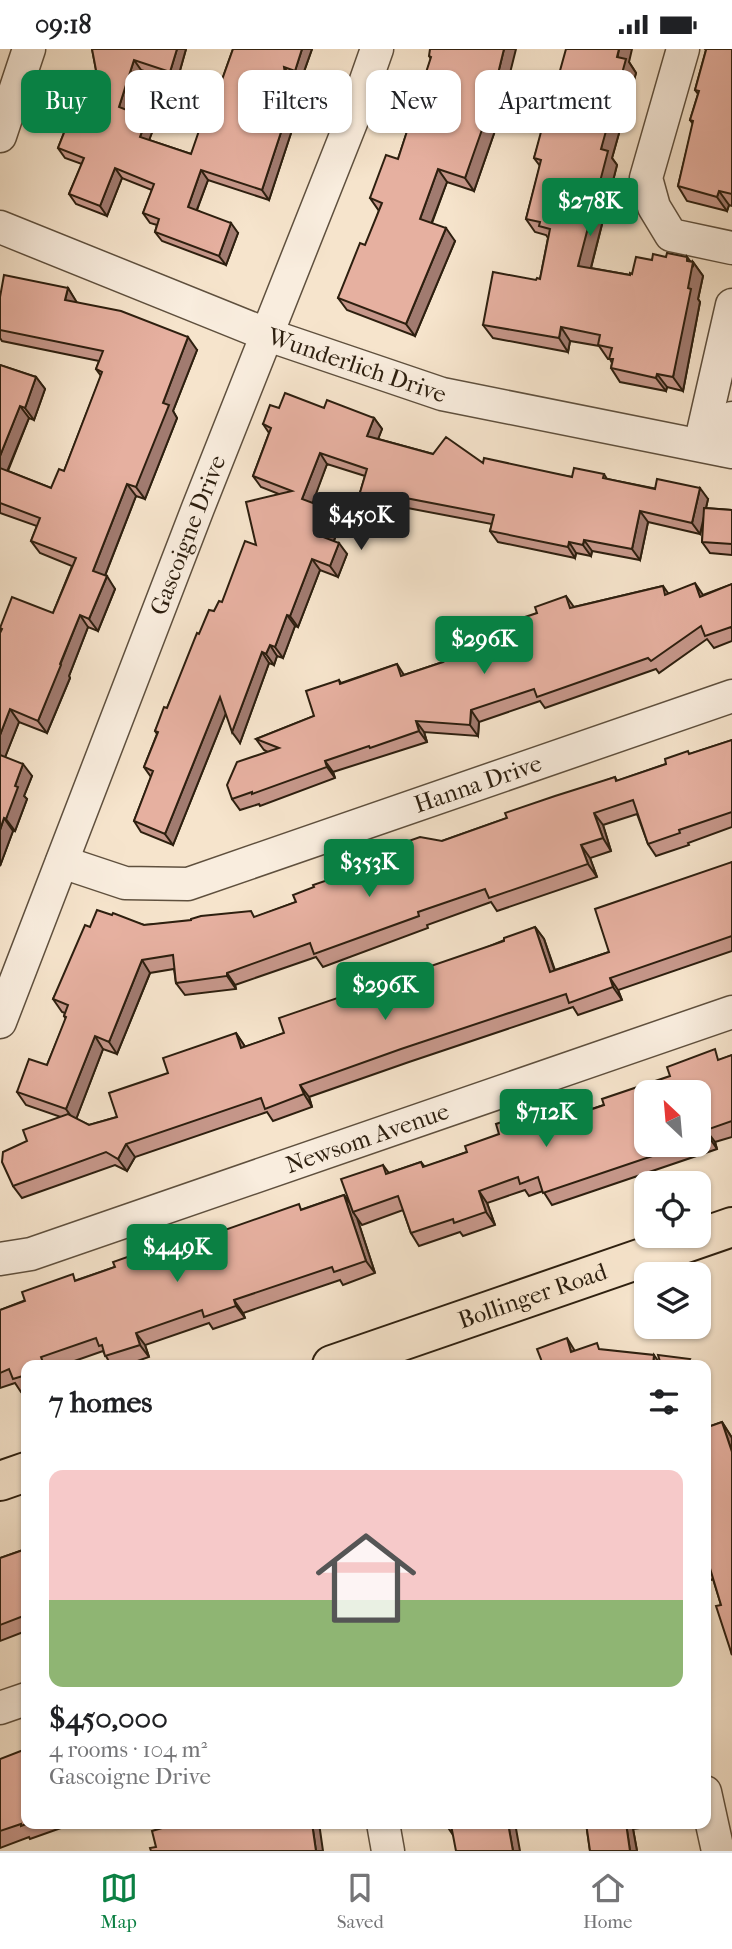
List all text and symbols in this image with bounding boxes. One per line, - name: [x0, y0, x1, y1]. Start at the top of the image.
- text: 09:18: [35, 9, 92, 40]
- chip: Buy: [21, 70, 111, 133]
- chip: Rent: [125, 70, 224, 133]
- chip: Filters: [238, 70, 352, 133]
- chip: New: [366, 70, 461, 133]
- chip: Apartment: [475, 70, 636, 133]
- pin: $278K: [541, 179, 639, 238]
- text: $278K: [558, 187, 622, 214]
- street label: Wunderlich Drive: [263, 322, 450, 408]
- street label: Gascoigne Drive: [144, 451, 232, 619]
- pin: $450K: [312, 493, 410, 552]
- text: $450K: [329, 501, 393, 528]
- pin: $296K: [435, 617, 533, 676]
- text: $296K: [451, 625, 517, 652]
- street label: Hanna Drive: [410, 749, 545, 819]
- pin: $353K: [320, 839, 418, 899]
- text: $353K: [340, 848, 398, 875]
- pin: $296K: [336, 963, 434, 1022]
- text: $296K: [352, 971, 418, 998]
- north arrow: [634, 1080, 710, 1157]
- map controls: [634, 1080, 711, 1339]
- pin: $712K: [497, 1089, 595, 1149]
- street label: Newsom Avenue: [282, 1097, 453, 1179]
- text: $712K: [516, 1098, 576, 1125]
- button: locate: [634, 1171, 711, 1248]
- pin: $449K: [128, 1225, 226, 1284]
- text: $449K: [143, 1233, 211, 1260]
- street label: Bollinger Road: [454, 1257, 611, 1334]
- button: layers: [634, 1262, 711, 1339]
- icon: filters: [645, 1383, 683, 1421]
- text: 7 homes: [49, 1385, 152, 1420]
- icon: home: [303, 1515, 429, 1641]
- text: $450,000: [49, 1701, 168, 1736]
- text: 4 rooms · 104 m²: [49, 1736, 207, 1763]
- text: Gascoigne Drive: [49, 1763, 211, 1790]
- tab: Map: [100, 1869, 138, 1933]
- tab: Saved: [337, 1869, 384, 1933]
- tab: Home: [583, 1869, 632, 1933]

